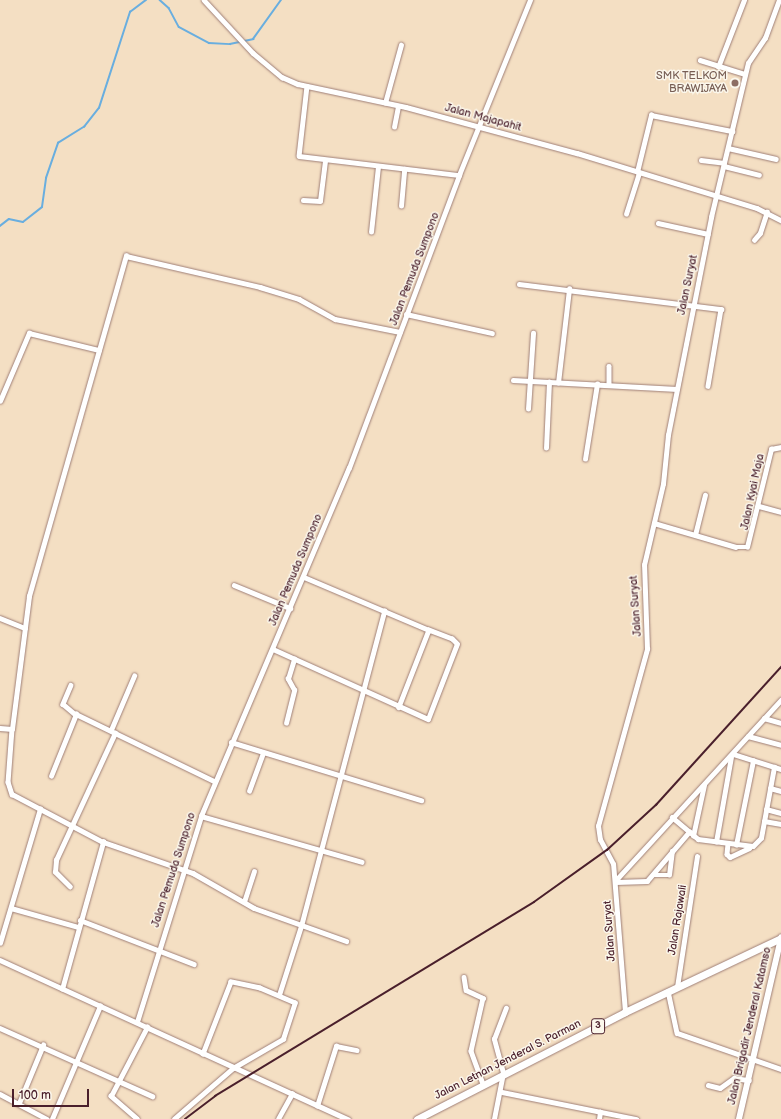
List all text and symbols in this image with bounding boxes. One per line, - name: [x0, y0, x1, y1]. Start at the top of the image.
- place label: SMK TELKOM BRAWIJAYA: [656, 70, 727, 96]
- marker: SMK TELKOM BRAWIJAYA: [730, 78, 740, 88]
- street label: Jalan Majapahit: [443, 101, 523, 135]
- street label: Jalan Pemuda Sumpono: [387, 211, 443, 327]
- street label: Jalan Suryat: [675, 254, 701, 316]
- street label: Jalan Kyai Maja: [738, 453, 768, 531]
- street label: Jalan Pemuda Sumpono: [266, 512, 326, 628]
- street label: Jalan Suryat: [627, 575, 645, 637]
- street label: Jalan Pemuda Sumpono: [149, 811, 199, 929]
- street label: Jalan Rajawali: [666, 884, 690, 956]
- street label: Jalan Suryat: [601, 900, 619, 962]
- street label: Jalan Brigadir Jenderal Katamso: [725, 946, 775, 1106]
- street label: Jalan Letnan Jenderal S. Parman: [432, 1017, 584, 1103]
- road number: 3: [591, 1018, 605, 1034]
- scale bar: [14, 1081, 91, 1107]
- text: 100 m: [19, 1088, 51, 1103]

